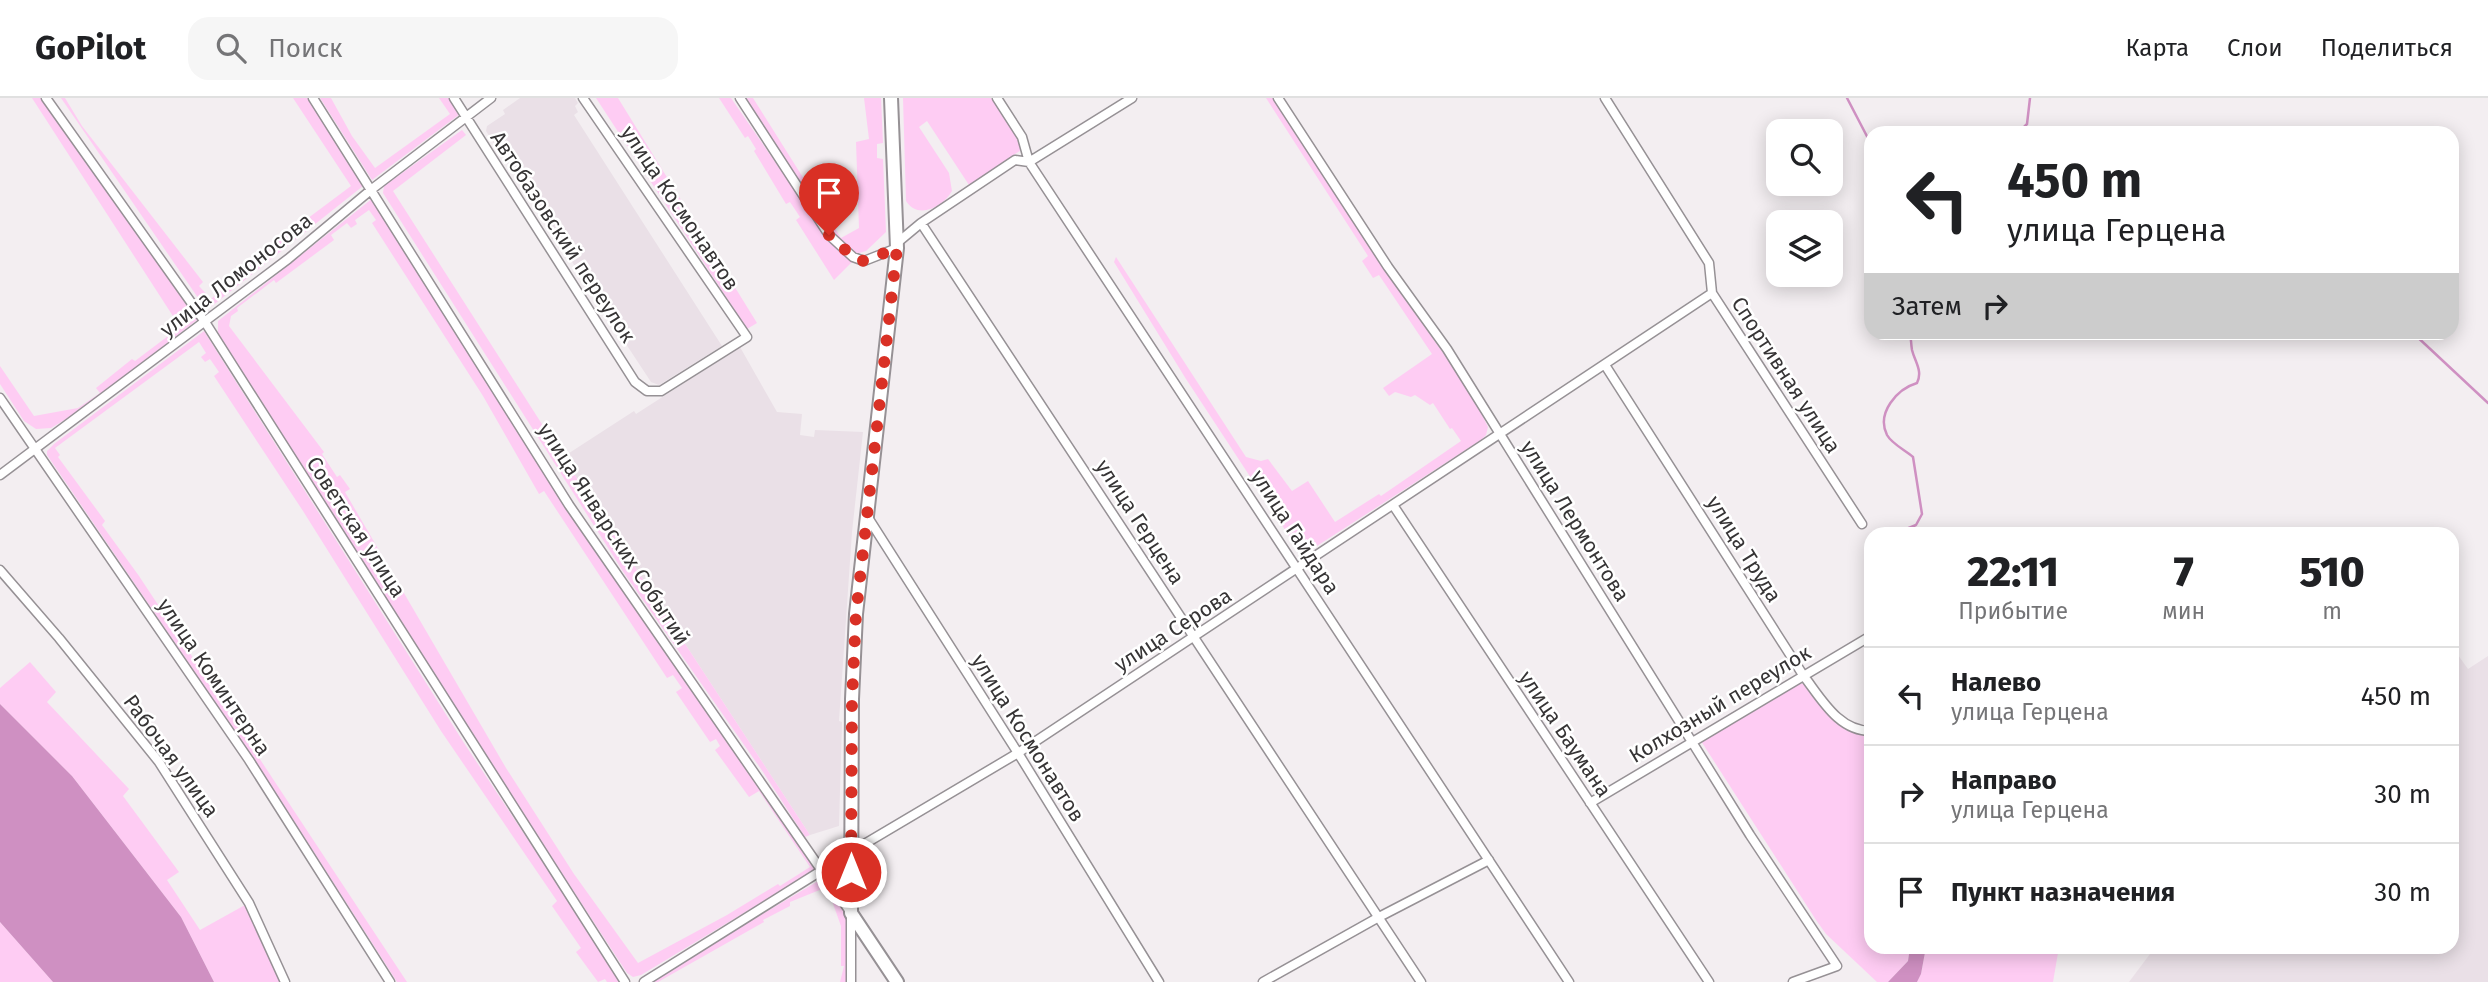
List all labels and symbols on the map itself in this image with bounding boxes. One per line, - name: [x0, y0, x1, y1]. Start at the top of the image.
- street label: улица Космонавтов: [615, 121, 745, 295]
- street label: Автобазовский переулок: [485, 126, 641, 348]
- pin: [799, 163, 859, 235]
- street label: улица Ломоносова: [155, 207, 317, 343]
- street label: Спортивная улица: [1726, 292, 1846, 458]
- street label: улица Январских Событий: [532, 418, 696, 650]
- street label: улица Лермонтова: [1515, 436, 1635, 606]
- street label: Советская улица: [301, 452, 411, 602]
- street label: улица Герцена: [1090, 455, 1190, 589]
- street label: улица Гайдара: [1245, 465, 1345, 599]
- street label: улица Труда: [1701, 491, 1787, 607]
- street label: улица Серова: [1109, 582, 1237, 678]
- street label: улица Коминтерна: [152, 593, 276, 761]
- street label: Колхозный переулок: [1624, 639, 1816, 769]
- street label: улица Космонавтов: [966, 649, 1090, 827]
- street label: улица Баумана: [1513, 666, 1617, 802]
- street label: Рабочая улица: [118, 689, 224, 823]
- position arrow: [814, 835, 888, 909]

